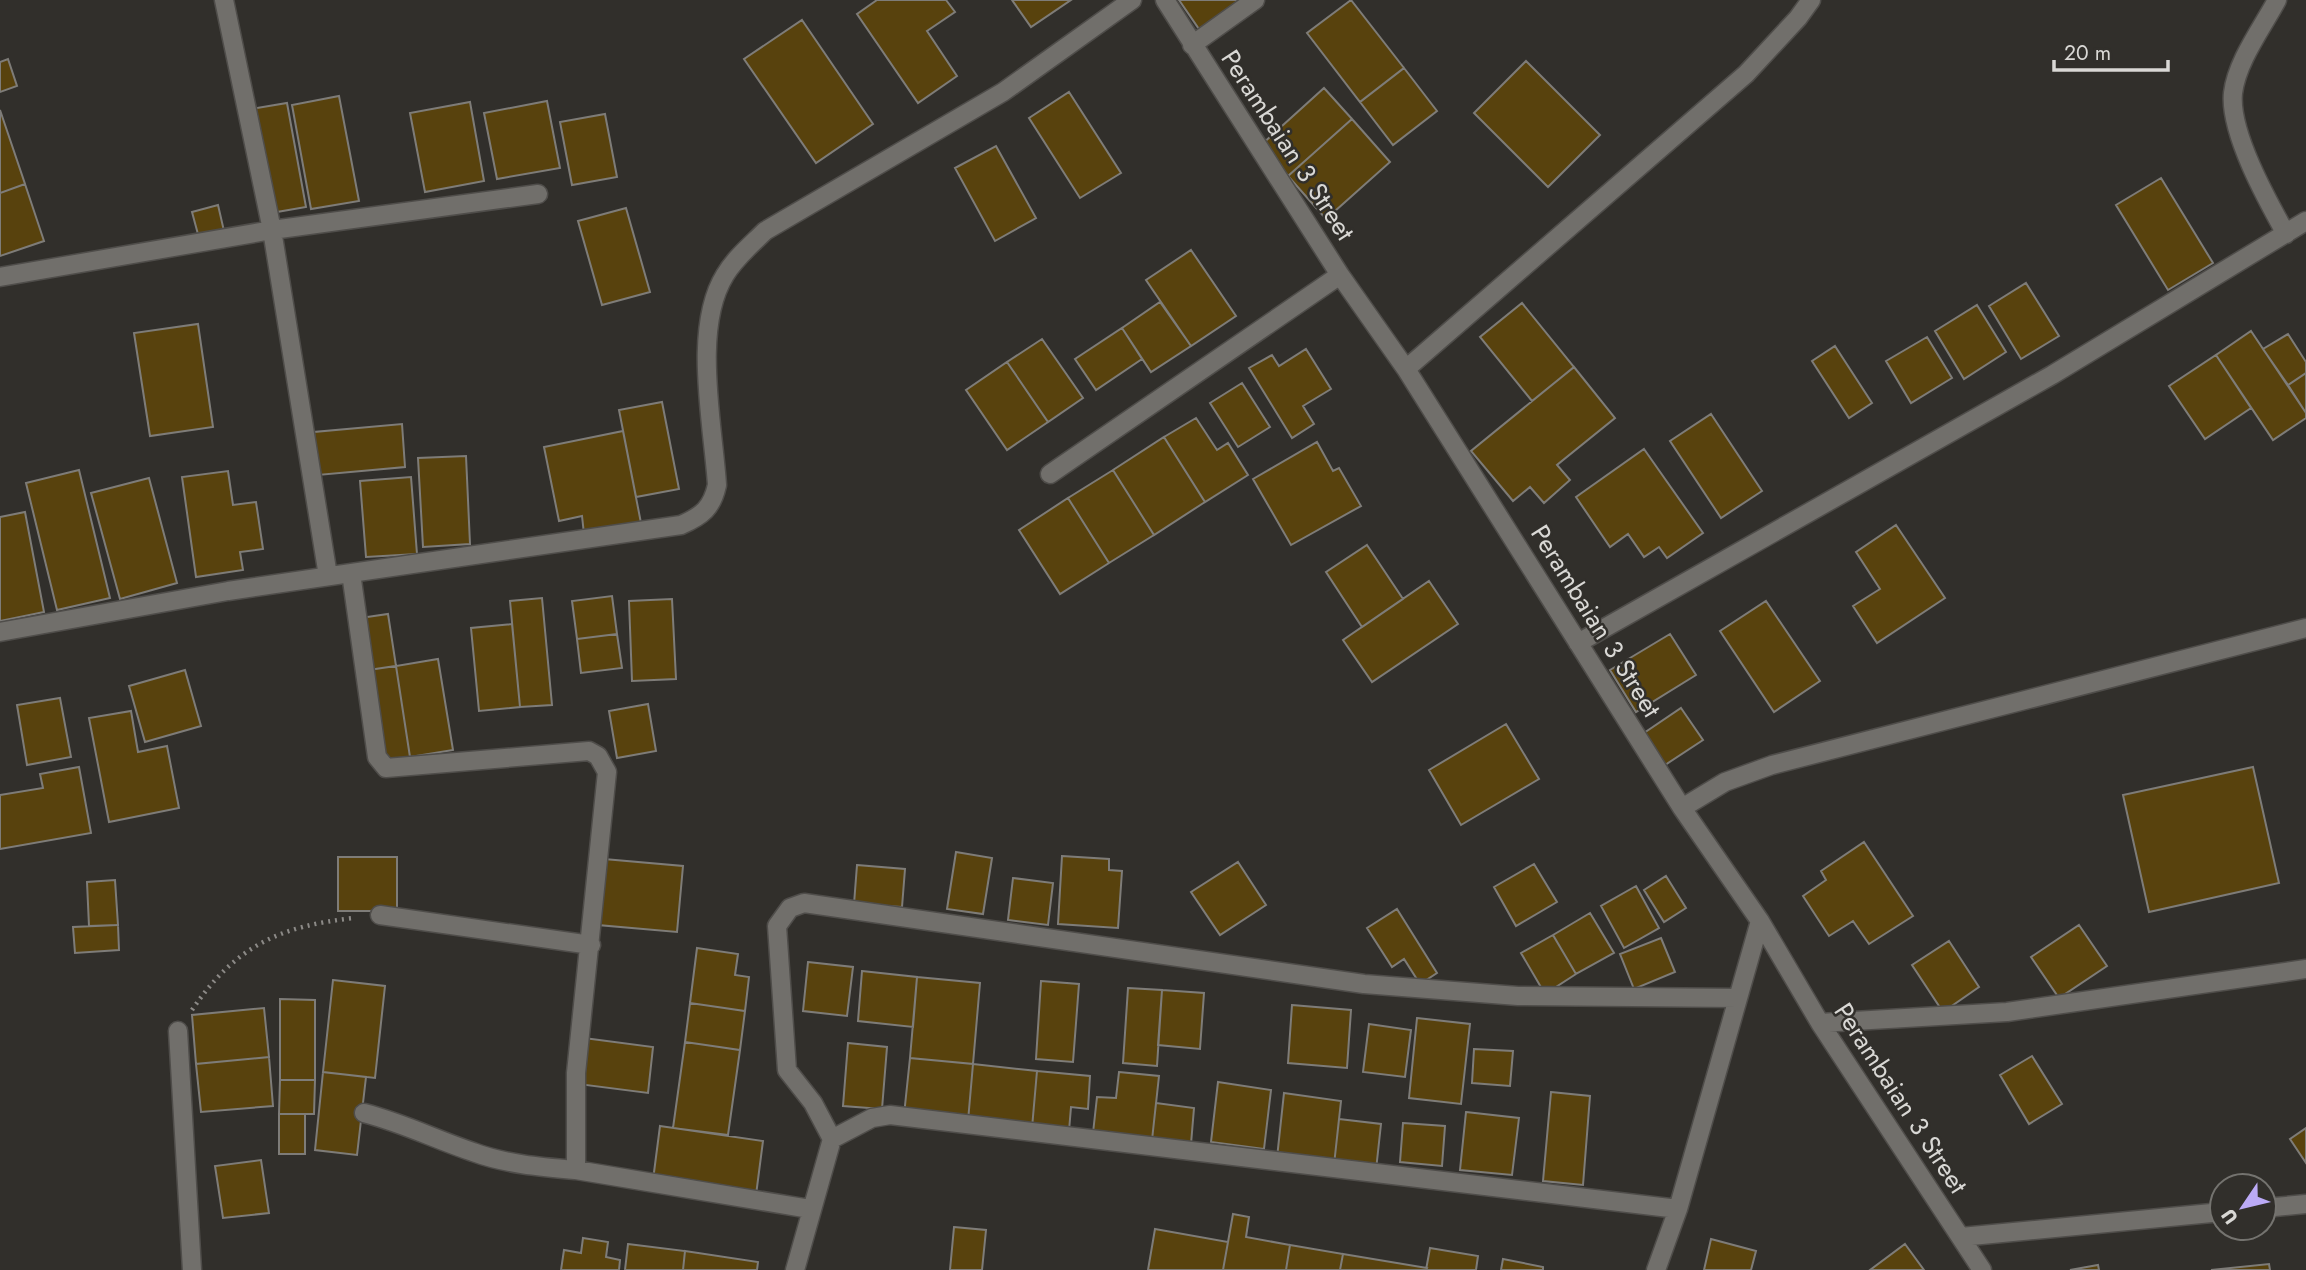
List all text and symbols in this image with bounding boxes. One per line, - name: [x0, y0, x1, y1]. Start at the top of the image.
- scale bar: [2054, 28, 2168, 72]
- text: 20 m: [2064, 38, 2111, 68]
- street label: Perambaian 3 Street: [1212, 42, 1364, 249]
- street label: Perambaian 3 Street: [1521, 517, 1671, 725]
- street label: Perambaian 3 Street: [1825, 995, 1977, 1202]
- north arrow: [2208, 1172, 2278, 1242]
- text: U: [2215, 1203, 2244, 1230]

